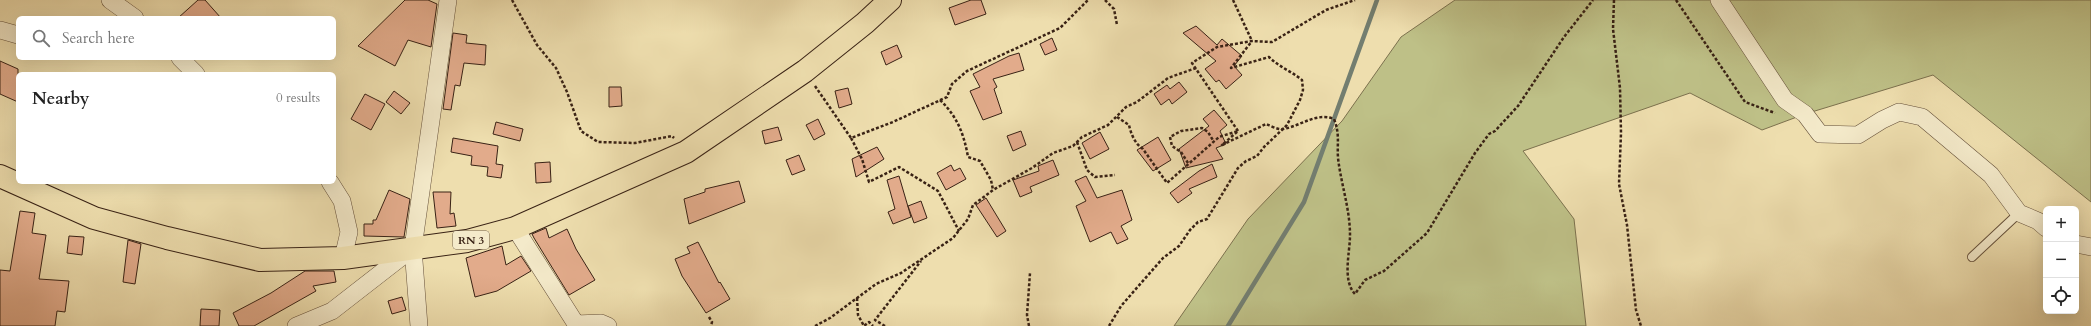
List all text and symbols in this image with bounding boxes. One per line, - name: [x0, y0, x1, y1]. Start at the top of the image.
- search box: [16, 16, 336, 60]
- icon: search: [30, 27, 52, 49]
- text: Search here: [62, 28, 135, 48]
- text: Nearby: [32, 87, 89, 110]
- text: 0 results: [276, 89, 320, 107]
- map controls: [2043, 206, 2079, 314]
- button: +: [2043, 206, 2079, 242]
- road number: RN 3: [453, 231, 489, 249]
- button: −: [2043, 242, 2079, 278]
- button: locate: [2043, 278, 2079, 314]

